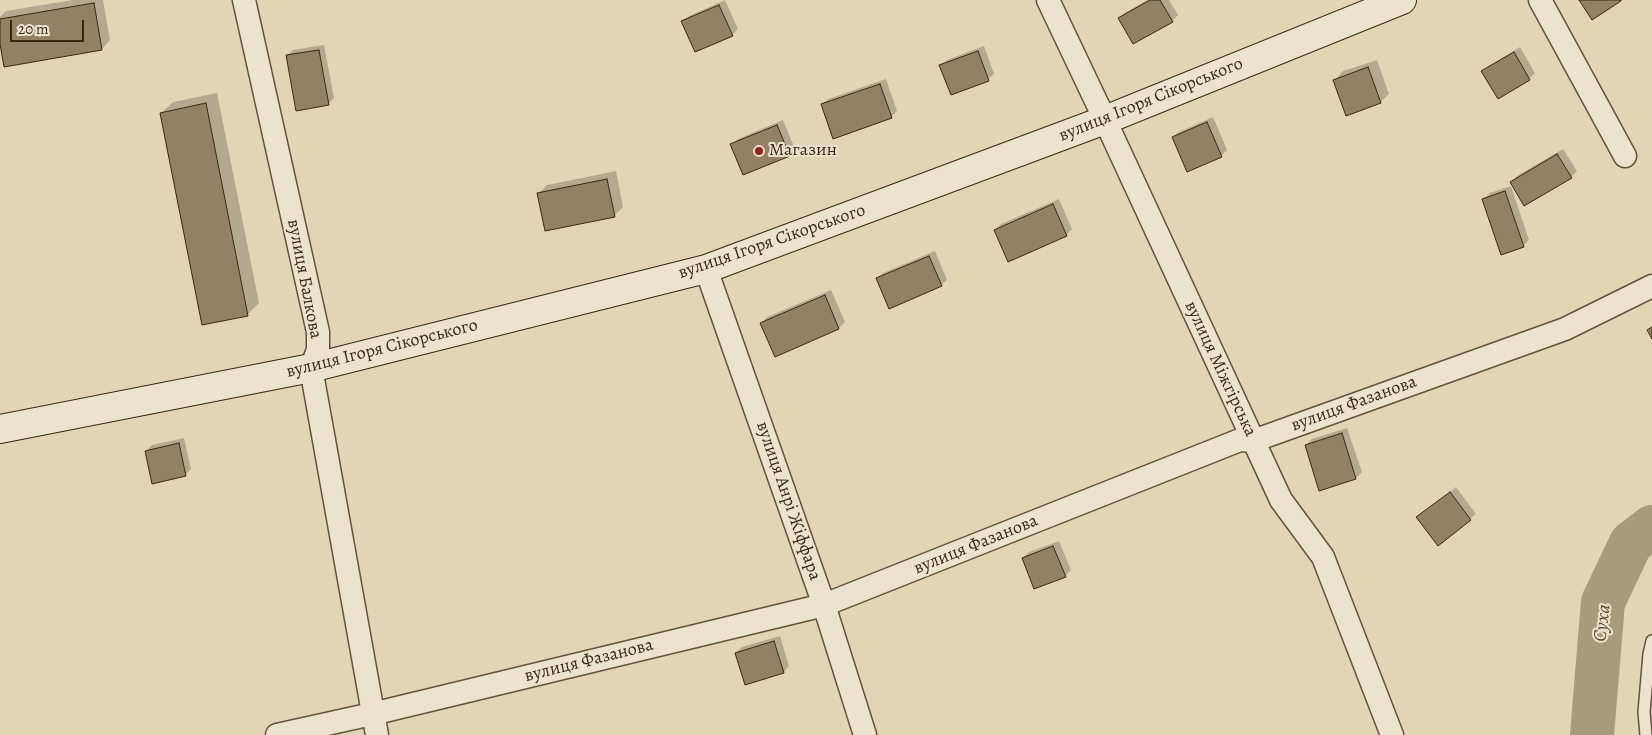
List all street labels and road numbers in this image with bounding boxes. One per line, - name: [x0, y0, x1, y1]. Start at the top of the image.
- street label: вулиця Ігоря Сікорського: [1056, 53, 1246, 147]
- street label: вулиця Ігоря Сікорського: [676, 200, 868, 284]
- street label: вулиця Балкова: [282, 217, 326, 341]
- street label: вулиця Міжгірська: [1179, 298, 1261, 440]
- street label: вулиця Ігоря Сікорського: [284, 315, 480, 383]
- street label: вулиця Фазанова: [1288, 371, 1420, 437]
- street label: вулиця Анрі Жіффара: [751, 419, 825, 583]
- street label: вулиця Фазанова: [911, 510, 1041, 580]
- street label: вулиця Фазанова: [522, 635, 656, 687]

